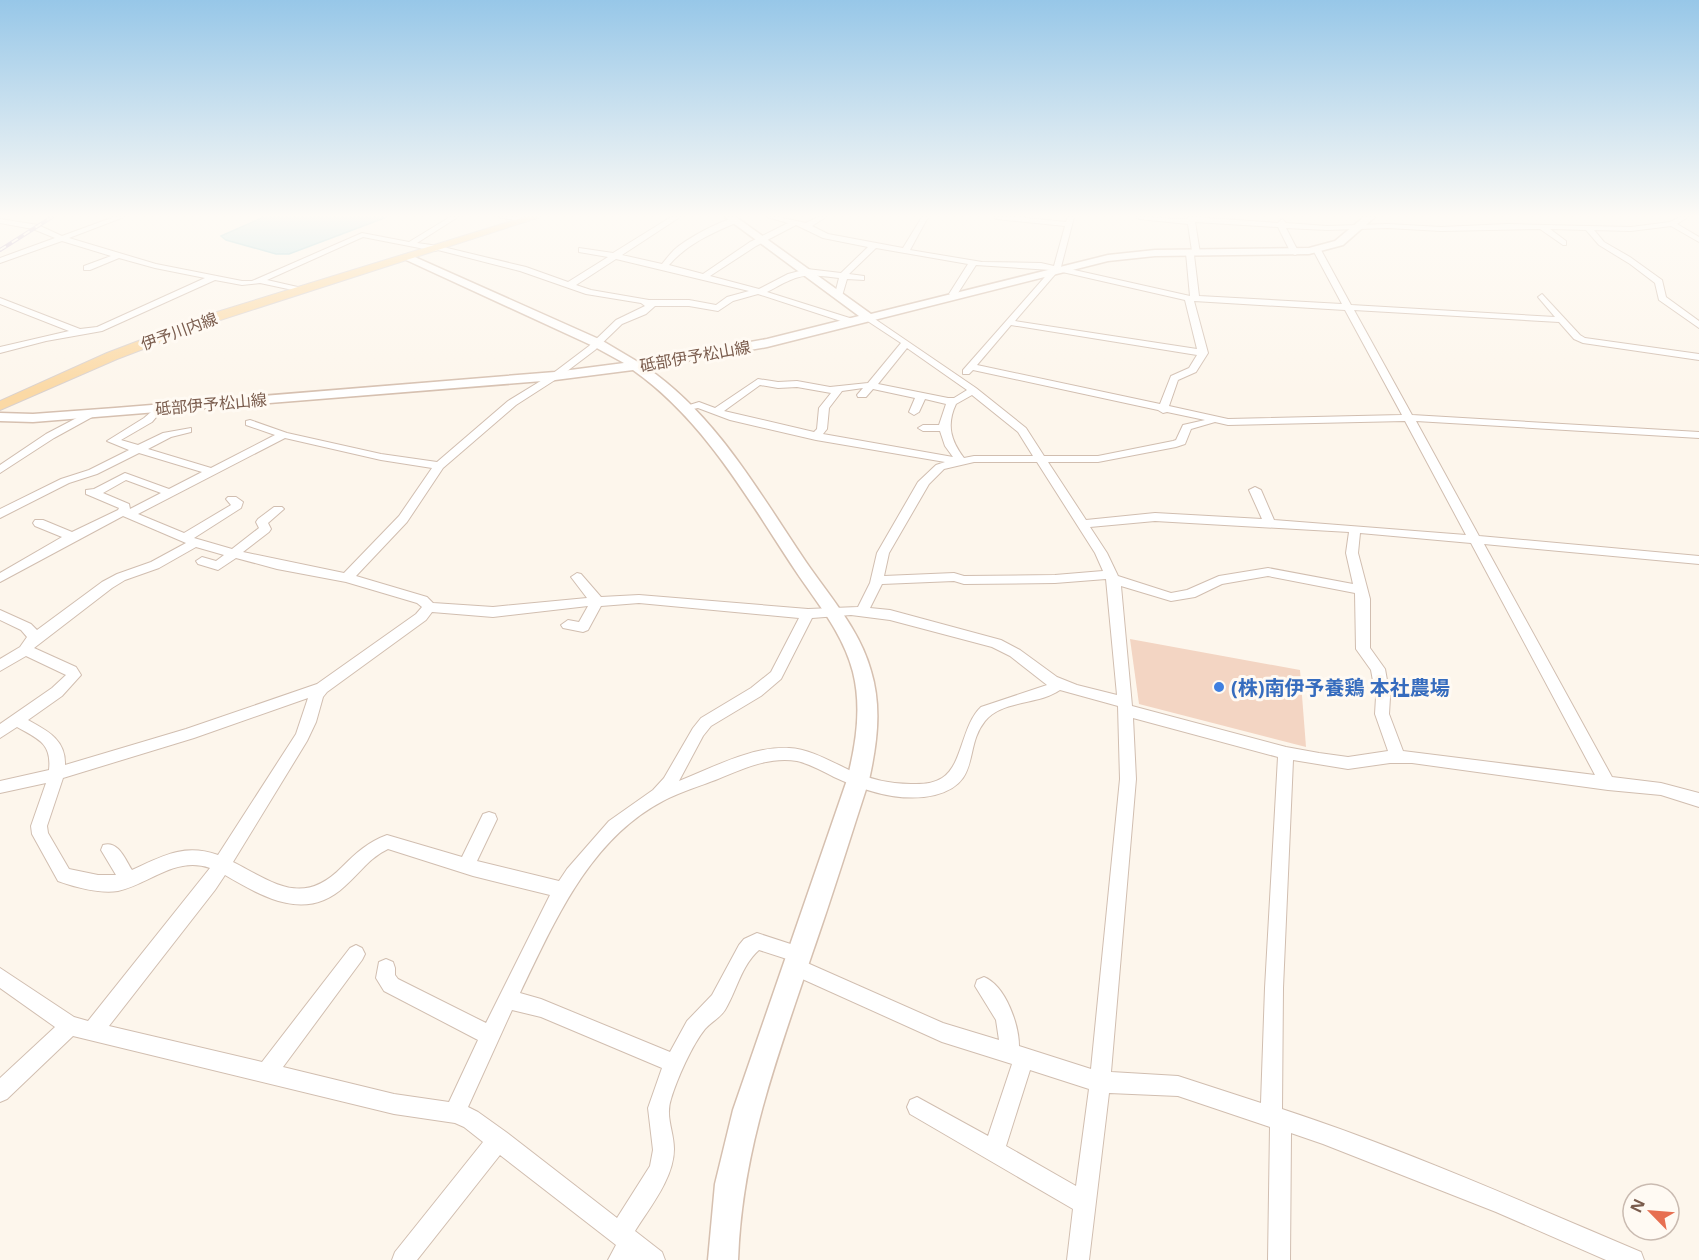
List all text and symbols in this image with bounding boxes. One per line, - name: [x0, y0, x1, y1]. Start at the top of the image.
- street label: 伊予川内線: [138, 307, 220, 355]
- street label: 砥部伊予松山線: [638, 335, 752, 377]
- street label: 砥部伊予松山線: [154, 388, 268, 420]
- place label: (株)南伊予養鶏 本社農場: [1231, 674, 1450, 701]
- marker: (株)南伊予養鶏 本社農場: [1212, 680, 1226, 694]
- north arrow: [1621, 1182, 1681, 1242]
- text: N: [1625, 1195, 1650, 1216]

